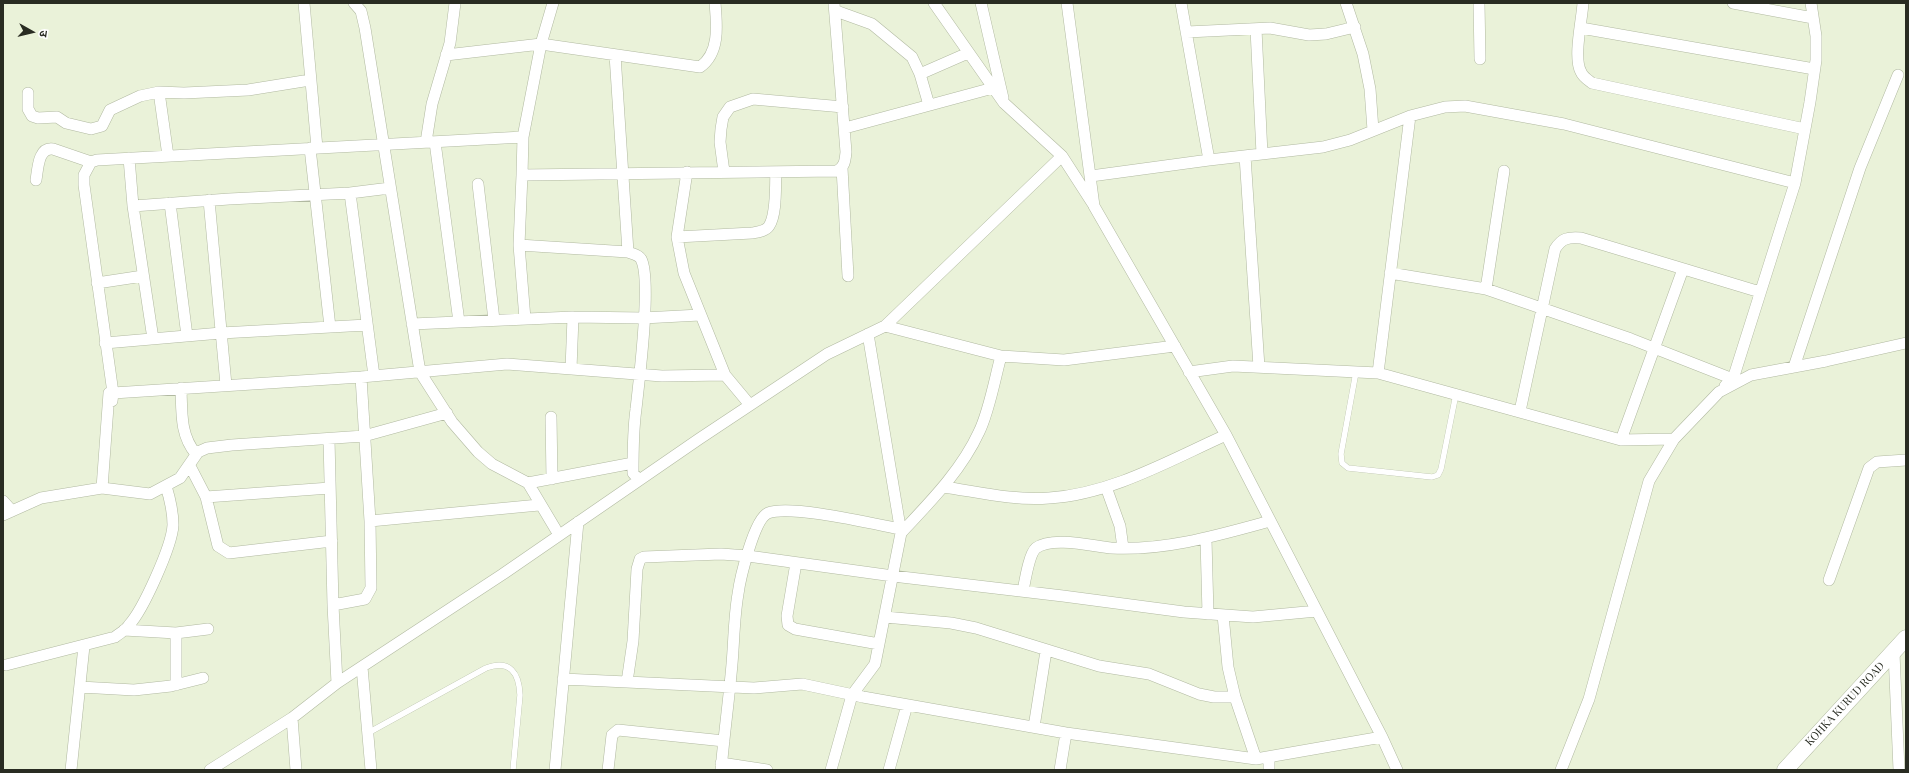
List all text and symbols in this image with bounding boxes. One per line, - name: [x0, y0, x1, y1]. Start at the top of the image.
- north arrow: [12, 12, 52, 52]
- text: उ: [37, 30, 52, 38]
- street label: KOHKA KURUD ROAD: [1803, 659, 1887, 749]

